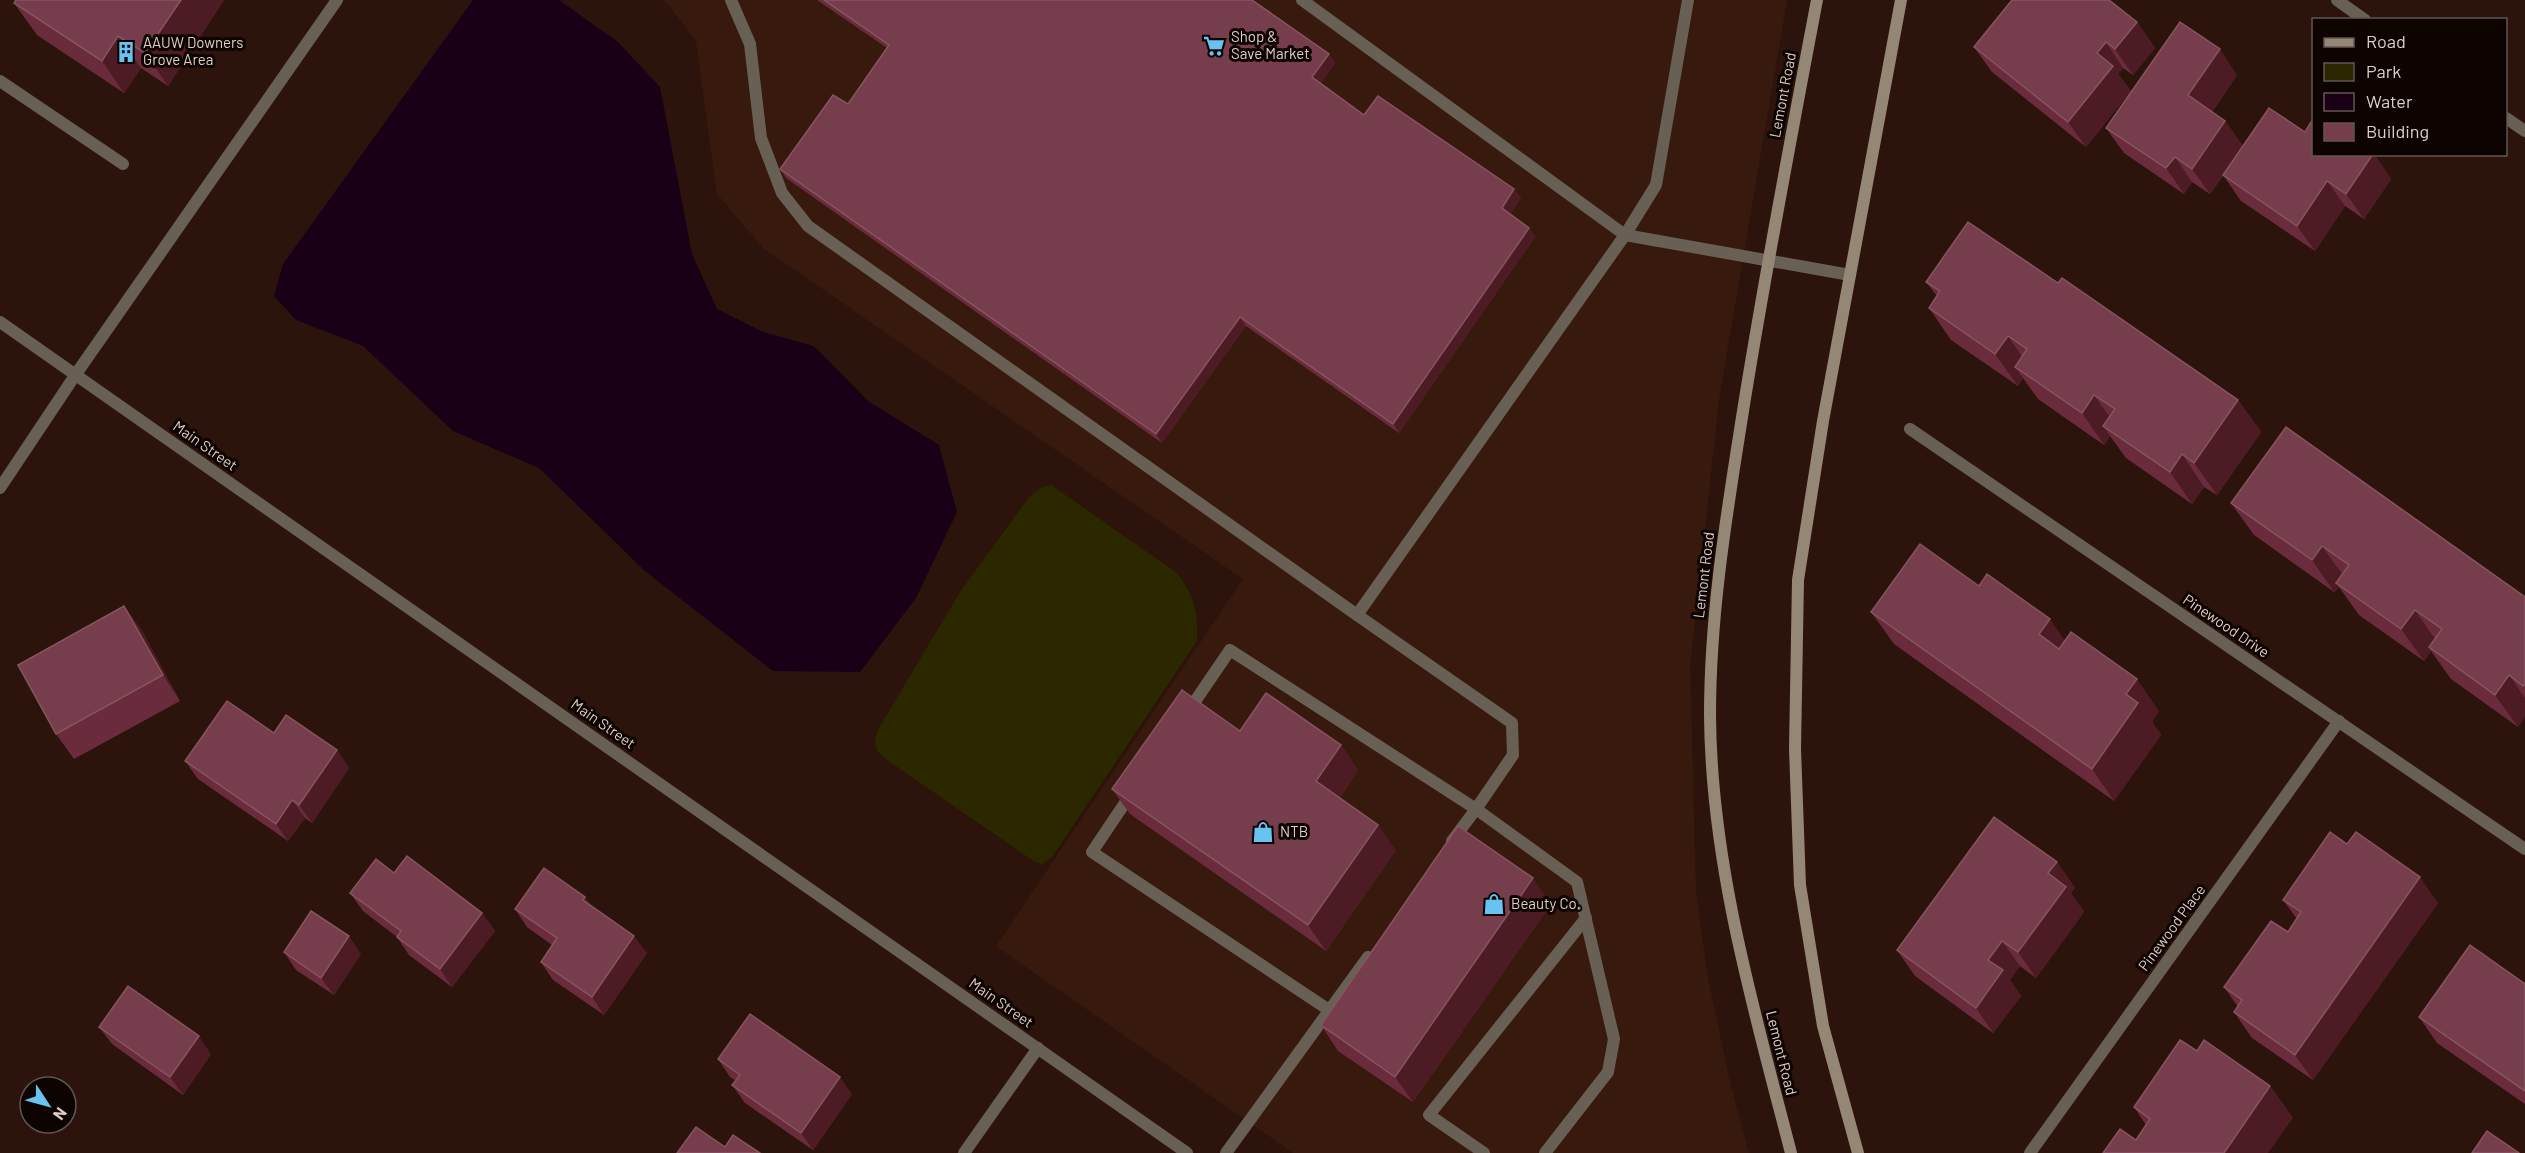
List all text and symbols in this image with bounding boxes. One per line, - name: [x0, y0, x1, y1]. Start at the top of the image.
- legend: [2312, 18, 2507, 156]
- place label: Shop & Save Market: [1231, 27, 1310, 62]
- text: Road: [2366, 30, 2406, 52]
- place label: AAUW Downers Grove Area: [143, 33, 244, 68]
- supermarket icon: Shop & Save Market: [1202, 34, 1226, 58]
- building icon: AAUW Downers Grove Area: [114, 40, 138, 64]
- street label: Lemont Road: [1765, 51, 1799, 139]
- text: Park: [2366, 60, 2401, 82]
- text: Water: [2366, 90, 2413, 112]
- text: Building: [2366, 120, 2429, 142]
- street label: Main Street: [170, 417, 241, 474]
- street label: Lemont Road: [1689, 531, 1717, 619]
- street label: Pinewood Drive: [2180, 590, 2273, 661]
- street label: Main Street: [568, 695, 639, 752]
- shop icon: NTB: [1251, 820, 1275, 844]
- place label: NTB: [1280, 822, 1308, 840]
- street label: Pinewood Place: [2134, 881, 2209, 974]
- shop icon: Beauty Co.: [1482, 892, 1506, 916]
- place label: Beauty Co.: [1511, 894, 1581, 912]
- street label: Main Street: [966, 974, 1037, 1031]
- street label: Lemont Road: [1763, 1009, 1801, 1097]
- north arrow: [18, 1075, 78, 1135]
- text: N: [50, 1104, 71, 1124]

